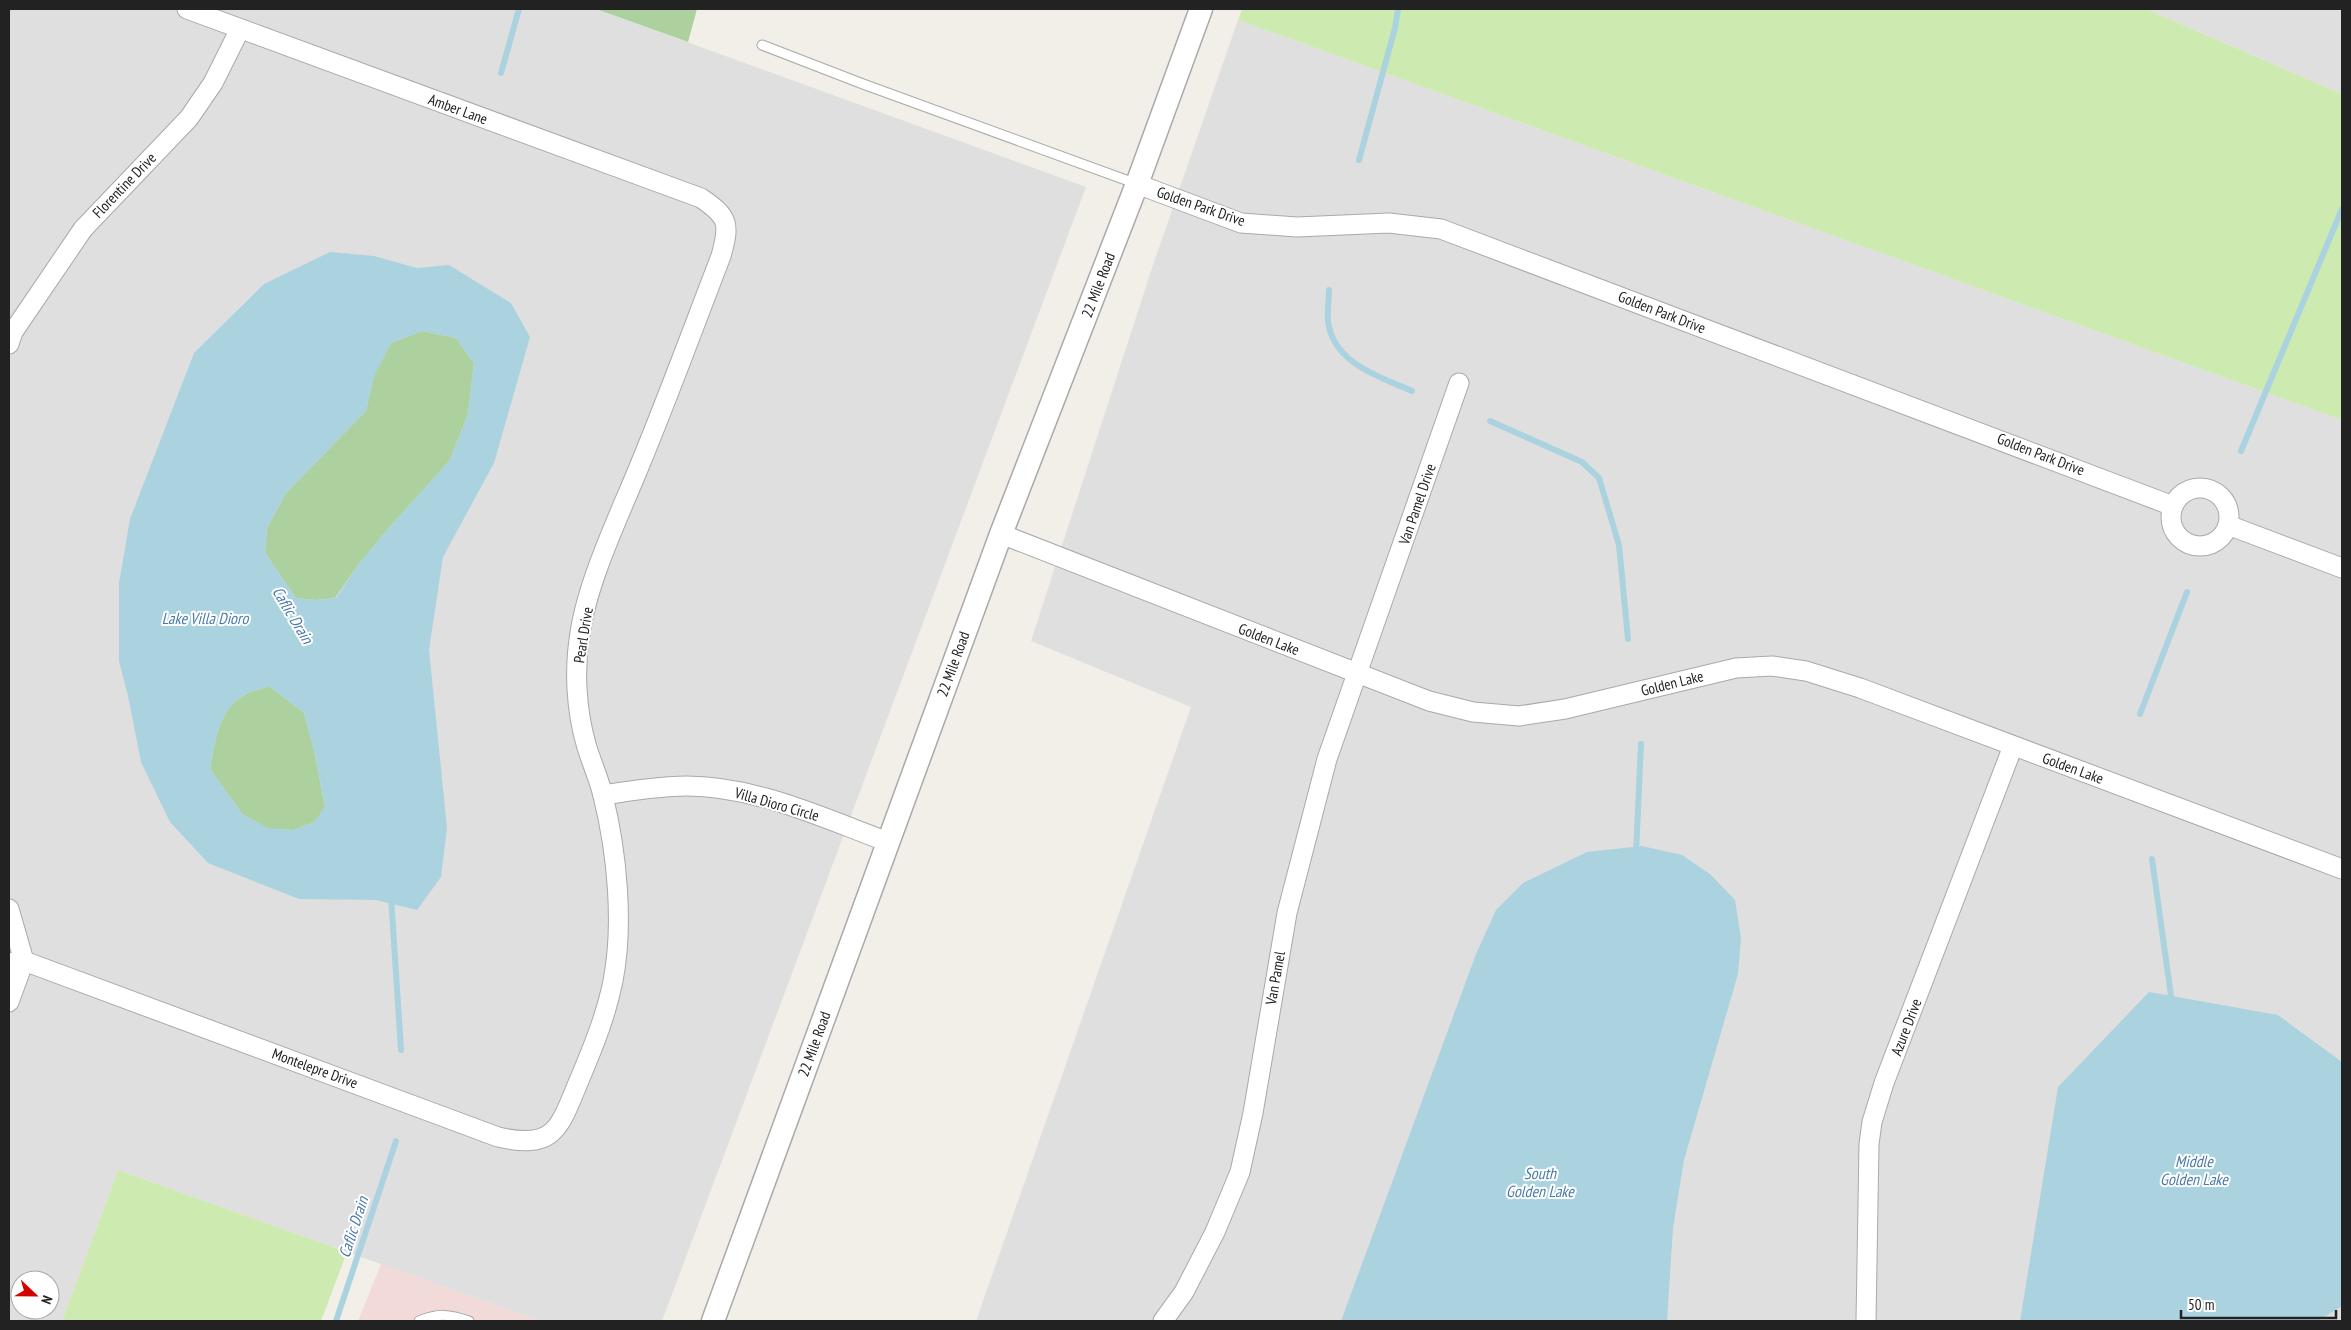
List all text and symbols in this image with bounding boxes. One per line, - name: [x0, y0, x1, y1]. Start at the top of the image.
- street label: Amber Lane: [426, 90, 490, 128]
- street label: Florentine Drive: [88, 148, 160, 222]
- street label: Golden Park Drive: [1154, 182, 1248, 230]
- street label: 22 Mile Road: [1077, 250, 1119, 320]
- street label: Golden Park Drive: [1616, 287, 1708, 337]
- street label: Golden Park Drive: [1995, 429, 2087, 479]
- street label: Van Pamel Drive: [1394, 461, 1440, 548]
- water label: Caflic Drain: [268, 583, 318, 648]
- street label: Pearl Drive: [569, 606, 597, 664]
- water label: Lake Villa Dioro: [162, 608, 249, 628]
- street label: Golden Lake: [1236, 619, 1302, 659]
- street label: 22 Mile Road: [932, 629, 974, 699]
- street label: Golden Lake: [1639, 666, 1705, 700]
- street label: Golden Lake: [2040, 748, 2106, 788]
- street label: Villa Dioro Circle: [732, 783, 821, 825]
- street label: Van Pamel: [1261, 949, 1289, 1007]
- street label: Azure Drive: [1886, 996, 1926, 1058]
- street label: 22 Mile Road: [793, 1009, 835, 1079]
- street label: Montelepre Drive: [270, 1044, 360, 1092]
- water label: Middle Golden Lake: [2160, 1151, 2229, 1189]
- water label: South Golden Lake: [1506, 1163, 1575, 1201]
- water label: Caflic Drain: [334, 1193, 373, 1260]
- north arrow: [10, 1270, 60, 1320]
- scale bar: [2181, 1288, 2336, 1320]
- text: N: [37, 1293, 57, 1307]
- text: 50 m: [2188, 1295, 2214, 1314]

